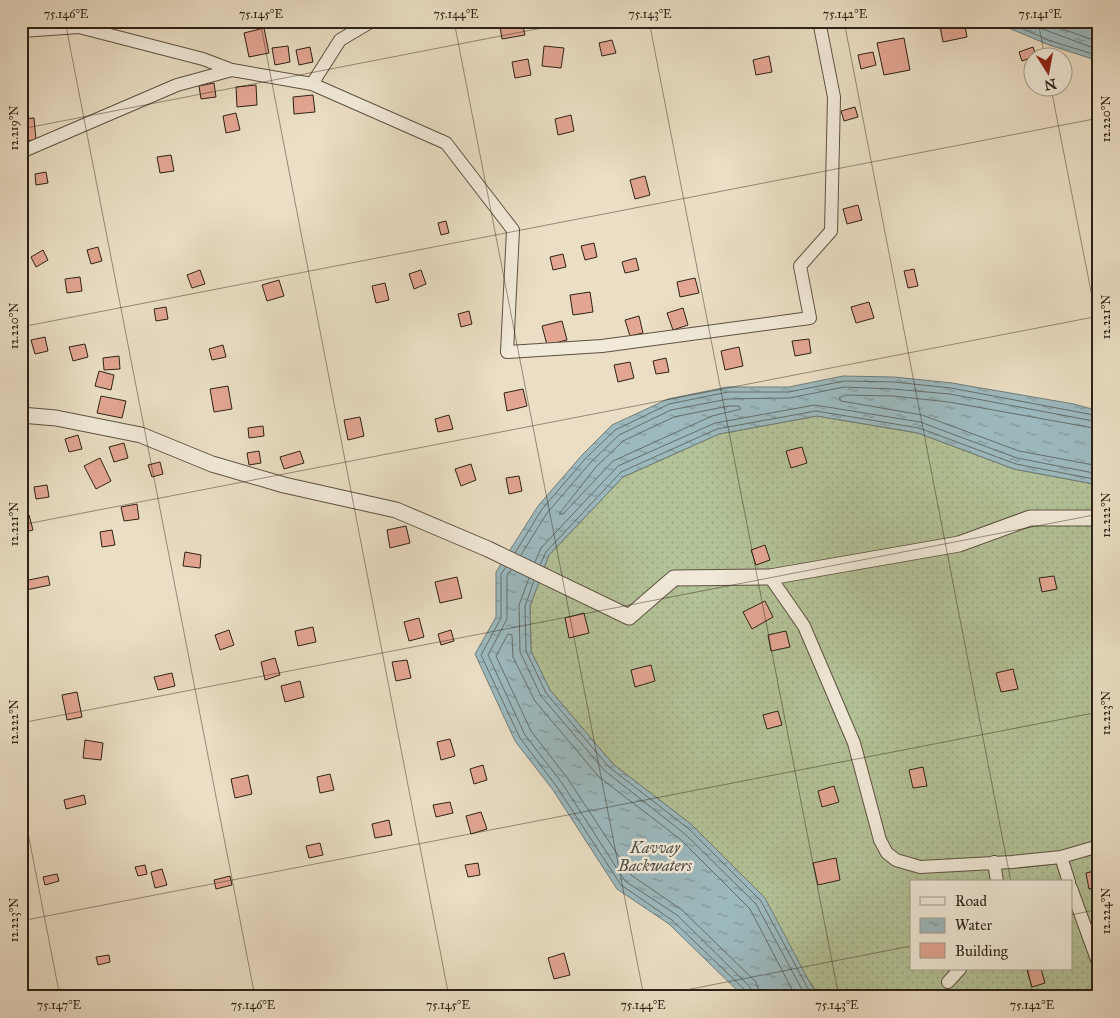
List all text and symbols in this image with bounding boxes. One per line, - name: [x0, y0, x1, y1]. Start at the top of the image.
- text: 75.146°E: [44, 7, 89, 21]
- text: 75.145°E: [239, 7, 283, 21]
- text: 75.144°E: [433, 7, 479, 21]
- text: 75.143°E: [628, 7, 672, 21]
- text: 75.142°E: [823, 7, 868, 21]
- text: 75.141°E: [1018, 7, 1062, 21]
- north arrow: [1022, 48, 1072, 98]
- text: N: [1043, 75, 1058, 94]
- text: 12.220°N: [1099, 96, 1113, 142]
- text: 12.219°N: [7, 106, 21, 150]
- text: 12.221°N: [1099, 295, 1113, 339]
- text: 12.220°N: [7, 303, 21, 349]
- text: 12.222°N: [1099, 492, 1113, 538]
- text: 12.221°N: [7, 502, 21, 546]
- text: 12.223°N: [1099, 691, 1113, 735]
- text: 12.222°N: [7, 699, 21, 745]
- water label: Kavvay Backwaters: [617, 838, 692, 875]
- legend: [910, 880, 1072, 970]
- text: 12.224°N: [1099, 888, 1113, 934]
- text: Road: [955, 892, 987, 910]
- text: 12.223°N: [7, 898, 21, 942]
- text: Water: [955, 916, 992, 934]
- text: Building: [955, 942, 1009, 960]
- text: 75.147°E: [37, 998, 82, 1012]
- text: 75.146°E: [231, 998, 276, 1012]
- text: 75.145°E: [426, 998, 470, 1012]
- text: 75.144°E: [620, 998, 666, 1012]
- text: 75.143°E: [815, 998, 859, 1012]
- text: 75.142°E: [1010, 998, 1055, 1012]

